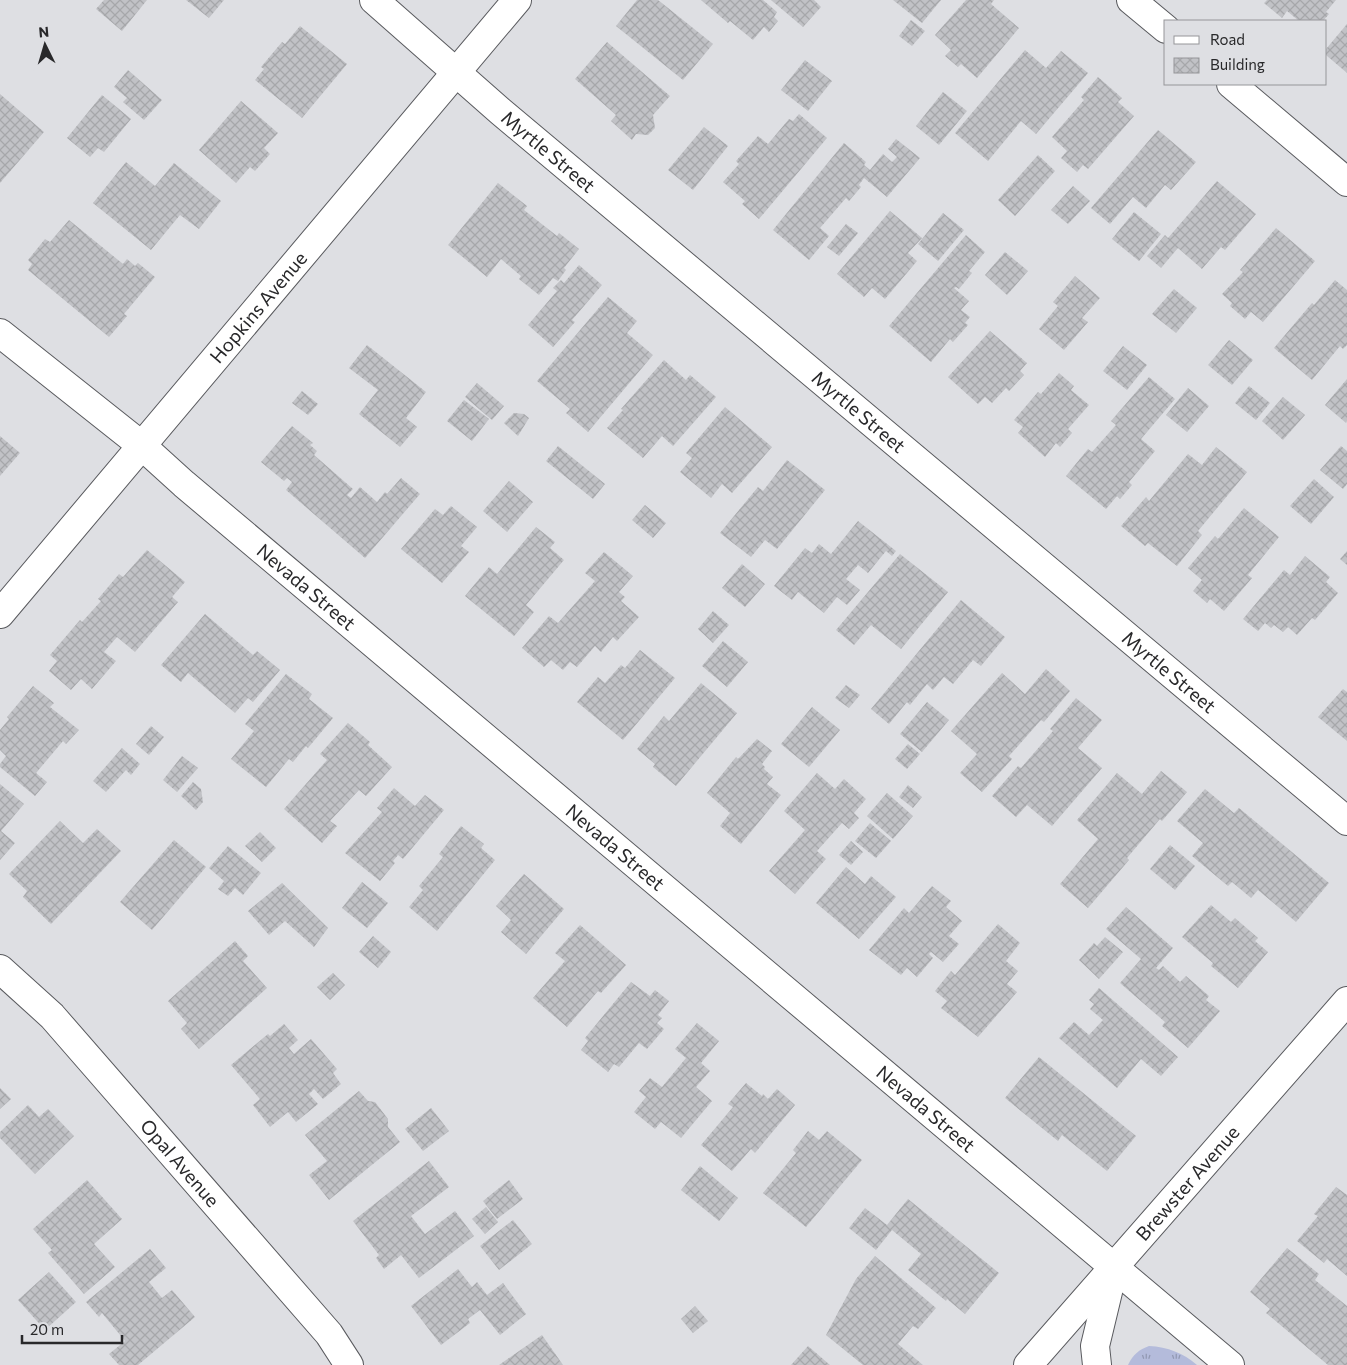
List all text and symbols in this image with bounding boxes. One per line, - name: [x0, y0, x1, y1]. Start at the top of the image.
- north arrow: [20, 20, 70, 70]
- legend: [1164, 20, 1327, 85]
- text: N: [38, 23, 50, 40]
- text: Road: [1210, 30, 1245, 48]
- text: Building: [1210, 55, 1265, 73]
- street label: Myrtle Street: [497, 105, 600, 197]
- street label: Hopkins Avenue: [204, 247, 311, 367]
- street label: Myrtle Street: [808, 366, 911, 457]
- street label: Nevada Street: [253, 539, 361, 635]
- street label: Myrtle Street: [1118, 626, 1221, 717]
- street label: Nevada Street: [562, 799, 670, 895]
- street label: Nevada Street: [872, 1060, 980, 1157]
- street label: Opal Avenue: [136, 1114, 225, 1211]
- street label: Brewster Avenue: [1131, 1120, 1244, 1245]
- scale bar: [22, 1312, 122, 1344]
- text: 20 m: [30, 1320, 64, 1338]

